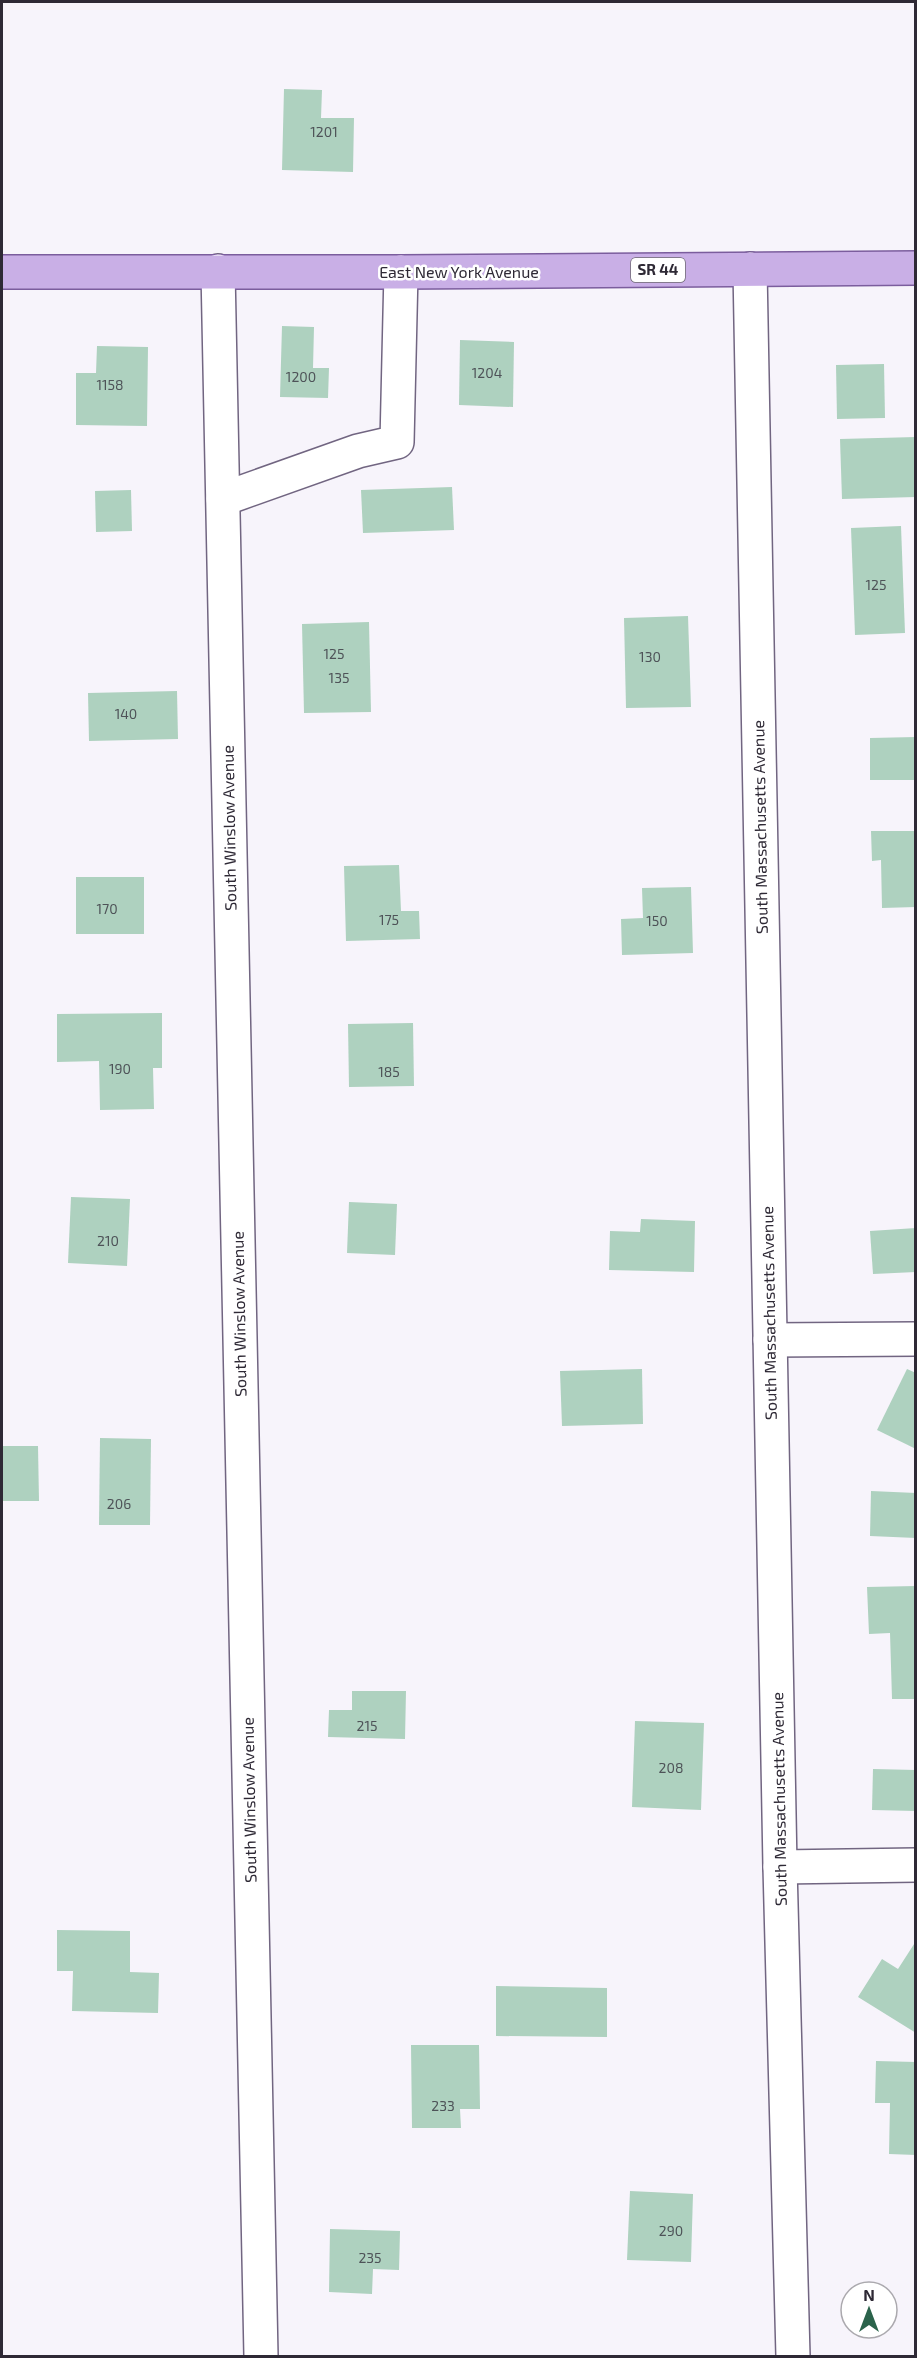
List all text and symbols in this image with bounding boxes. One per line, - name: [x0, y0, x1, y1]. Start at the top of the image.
- house number: 1201: [310, 123, 338, 140]
- road number: SR 44: [631, 258, 685, 282]
- street label: East New York Avenue: [379, 262, 539, 281]
- house number: 1204: [472, 364, 502, 381]
- house number: 1200: [286, 368, 316, 385]
- house number: 1158: [96, 376, 124, 393]
- house number: 125: [866, 576, 886, 593]
- house number: 125: [324, 645, 344, 662]
- house number: 130: [639, 648, 661, 665]
- house number: 135: [329, 669, 349, 686]
- house number: 140: [115, 705, 137, 722]
- street label: South Massachusetts Avenue: [748, 720, 771, 934]
- street label: South Winslow Avenue: [218, 745, 239, 911]
- house number: 170: [96, 900, 118, 917]
- house number: 175: [379, 911, 399, 928]
- house number: 150: [646, 912, 668, 929]
- house number: 190: [109, 1060, 131, 1077]
- house number: 185: [378, 1063, 400, 1080]
- street label: South Massachusetts Avenue: [757, 1206, 780, 1420]
- street label: South Winslow Avenue: [228, 1231, 249, 1397]
- house number: 210: [97, 1232, 119, 1249]
- house number: 206: [107, 1495, 131, 1512]
- street label: South Massachusetts Avenue: [767, 1692, 790, 1906]
- street label: South Winslow Avenue: [238, 1717, 259, 1883]
- house number: 215: [357, 1717, 377, 1734]
- house number: 208: [659, 1759, 683, 1776]
- house number: 233: [431, 2097, 455, 2114]
- house number: 290: [659, 2222, 683, 2239]
- house number: 235: [358, 2249, 382, 2266]
- north arrow: [839, 2280, 899, 2340]
- text: N: [863, 2285, 875, 2304]

